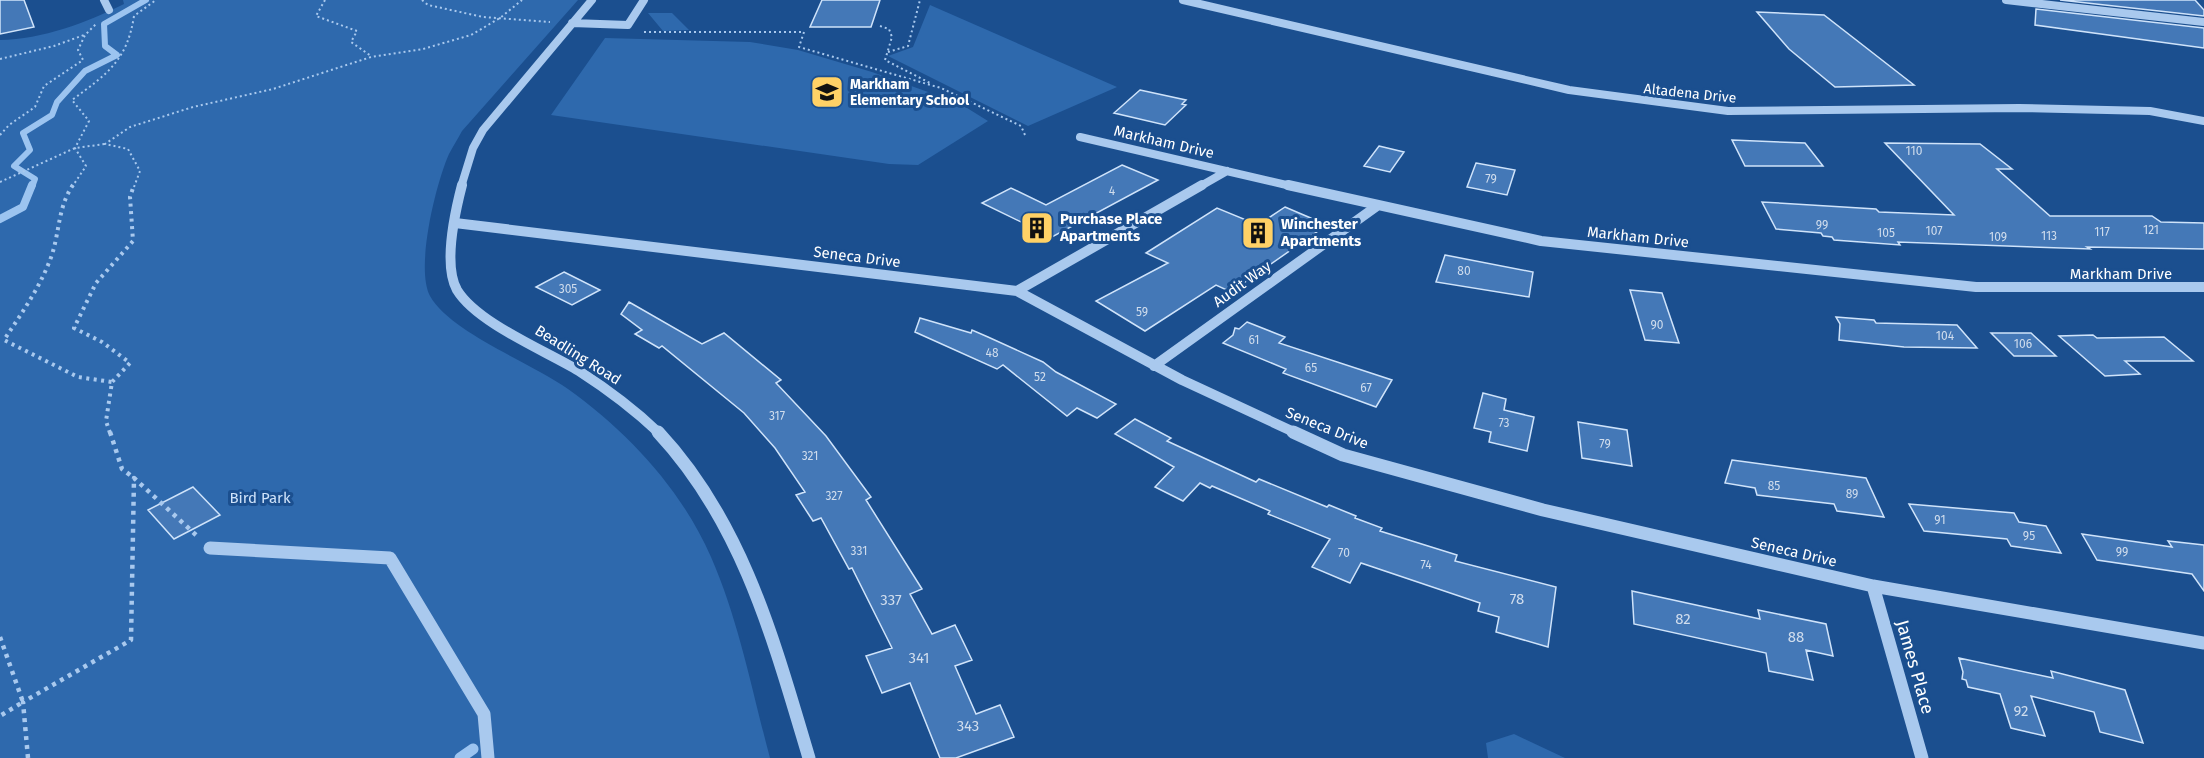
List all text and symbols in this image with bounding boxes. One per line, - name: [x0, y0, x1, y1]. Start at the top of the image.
- school or university icon: Markham Elementary School: [809, 74, 845, 110]
- place label: Markham Elementary School: [850, 76, 970, 109]
- street label: Altadena Drive: [1643, 80, 1737, 107]
- street label: Markham Drive: [1112, 122, 1216, 162]
- house number: 110: [1906, 144, 1923, 158]
- house number: 79: [1485, 172, 1497, 186]
- house number: 4: [1109, 184, 1116, 198]
- building icon: Purchase Place Apartments: [1019, 210, 1055, 246]
- place label: Purchase Place Apartments: [1059, 210, 1162, 245]
- building icon: Winchester Apartments: [1240, 215, 1276, 251]
- place label: Winchester Apartments: [1280, 215, 1361, 250]
- house number: 99: [1816, 218, 1828, 232]
- street label: Markham Drive: [1586, 223, 1690, 251]
- house number: 121: [2143, 223, 2159, 237]
- house number: 107: [1926, 224, 1942, 238]
- house number: 117: [2094, 225, 2110, 239]
- house number: 105: [1877, 226, 1895, 240]
- house number: 113: [2041, 229, 2057, 243]
- house number: 109: [1989, 230, 2007, 244]
- street label: Seneca Drive: [812, 243, 902, 271]
- street label: Audit Way: [1210, 257, 1275, 311]
- house number: 80: [1457, 264, 1471, 278]
- street label: Markham Drive: [2070, 265, 2172, 283]
- house number: 305: [559, 282, 577, 296]
- house number: 59: [1136, 305, 1148, 319]
- house number: 90: [1651, 318, 1664, 332]
- street label: Beadling Road: [532, 321, 624, 389]
- house number: 104: [1936, 329, 1955, 343]
- house number: 61: [1248, 333, 1260, 347]
- house number: 106: [2014, 337, 2032, 351]
- house number: 48: [986, 346, 999, 360]
- house number: 65: [1305, 361, 1317, 375]
- house number: 52: [1034, 370, 1046, 384]
- house number: 67: [1360, 381, 1372, 395]
- street label: Seneca Drive: [1283, 403, 1371, 453]
- house number: 317: [769, 409, 785, 423]
- house number: 73: [1498, 416, 1510, 430]
- house number: 79: [1599, 437, 1611, 451]
- house number: 321: [802, 449, 818, 463]
- house number: 85: [1768, 479, 1780, 493]
- house number: 89: [1846, 487, 1858, 501]
- park label: Bird Park: [229, 489, 291, 507]
- house number: 327: [825, 489, 843, 503]
- house number: 91: [1934, 513, 1946, 527]
- house number: 95: [2023, 529, 2035, 543]
- street label: Seneca Drive: [1749, 533, 1839, 571]
- house number: 331: [851, 544, 867, 558]
- house number: 99: [2116, 545, 2128, 559]
- house number: 70: [1338, 546, 1350, 560]
- house number: 74: [1420, 558, 1432, 572]
- house number: 78: [1510, 590, 1524, 608]
- house number: 337: [880, 591, 902, 609]
- house number: 82: [1675, 610, 1691, 628]
- street label: James Place: [1891, 617, 1939, 717]
- house number: 88: [1788, 628, 1804, 646]
- house number: 341: [908, 649, 930, 667]
- house number: 92: [2014, 702, 2028, 720]
- house number: 343: [957, 717, 979, 735]

